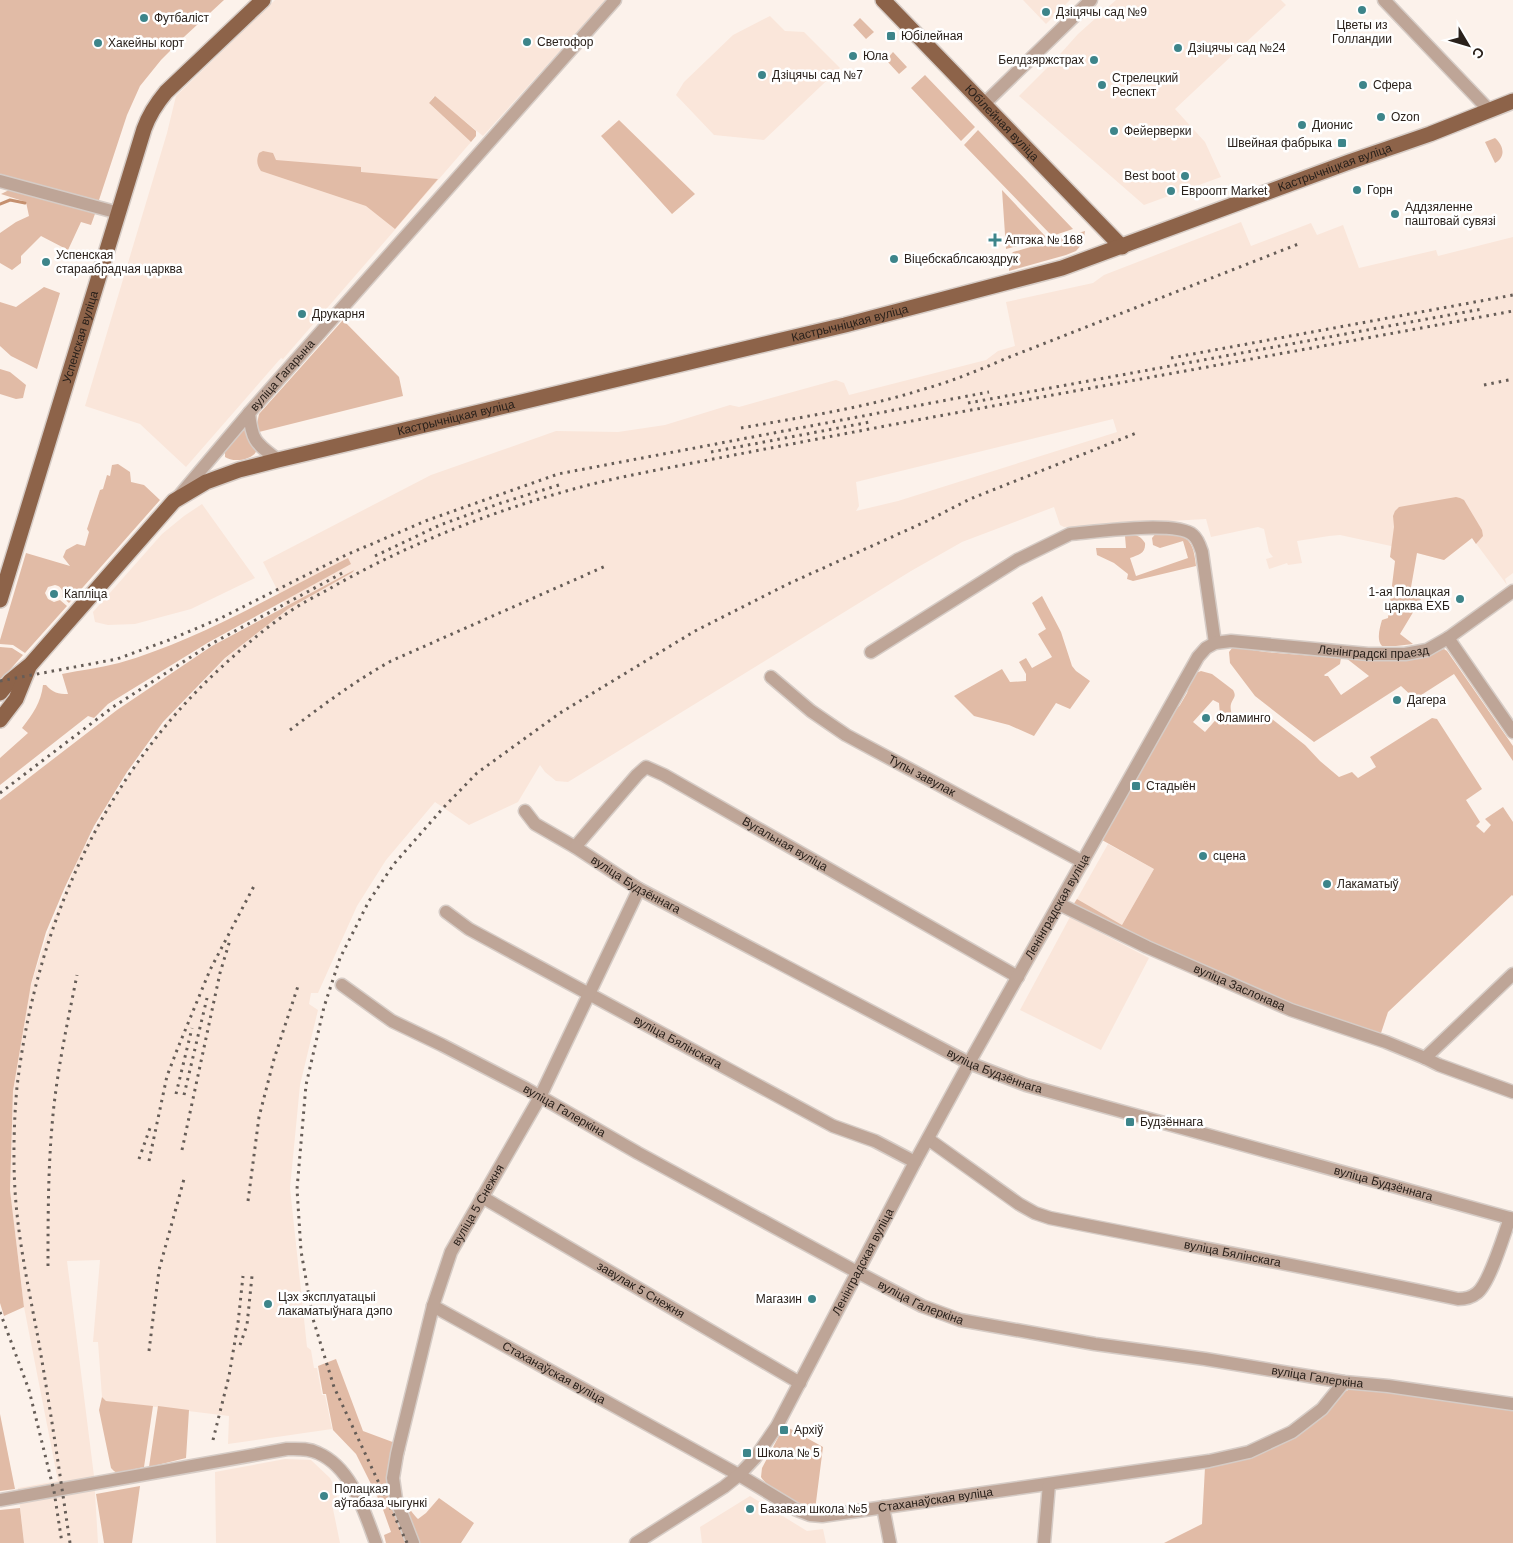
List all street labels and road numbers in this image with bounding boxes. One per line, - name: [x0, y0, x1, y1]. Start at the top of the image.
- street label: Юбілейная вуліца: [962, 82, 1042, 164]
- street label: Кастрычніцкая вуліца: [1276, 141, 1394, 195]
- street label: Успенская вуліца: [60, 289, 101, 385]
- street label: Кастрычніцкая вуліца: [790, 302, 910, 345]
- street label: вуліца Гагарына: [247, 337, 318, 414]
- street label: Кастрычніцкая вуліца: [396, 397, 516, 438]
- street label: Ленінградскі праезд: [1317, 642, 1430, 661]
- street label: Тупы завулак: [886, 752, 959, 800]
- street label: Вугальная вуліца: [740, 814, 830, 874]
- street label: Ленінградская вуліца: [1022, 851, 1093, 962]
- street label: вуліца Будзённага: [588, 852, 683, 917]
- street label: вуліца Заслонава: [1192, 961, 1288, 1014]
- street label: вуліца Бялінскага: [631, 1012, 725, 1072]
- street label: вуліца Будзённага: [944, 1046, 1044, 1096]
- street label: вуліца Галеркіна: [521, 1082, 608, 1140]
- street label: вуліца 5 Снежня: [449, 1162, 507, 1248]
- street label: вуліца Будзённага: [1333, 1163, 1435, 1204]
- street label: Ленінградская вуліца: [829, 1206, 897, 1318]
- street label: вуліца Бялінскага: [1183, 1237, 1282, 1270]
- street label: завулак 5 Снежня: [594, 1259, 687, 1321]
- street label: вуліца Галеркіна: [875, 1277, 966, 1328]
- street label: Стаханаўская вуліца: [500, 1339, 608, 1407]
- street label: вуліца Галеркіна: [1270, 1363, 1364, 1391]
- street label: Стаханаўская вуліца: [877, 1485, 994, 1515]

